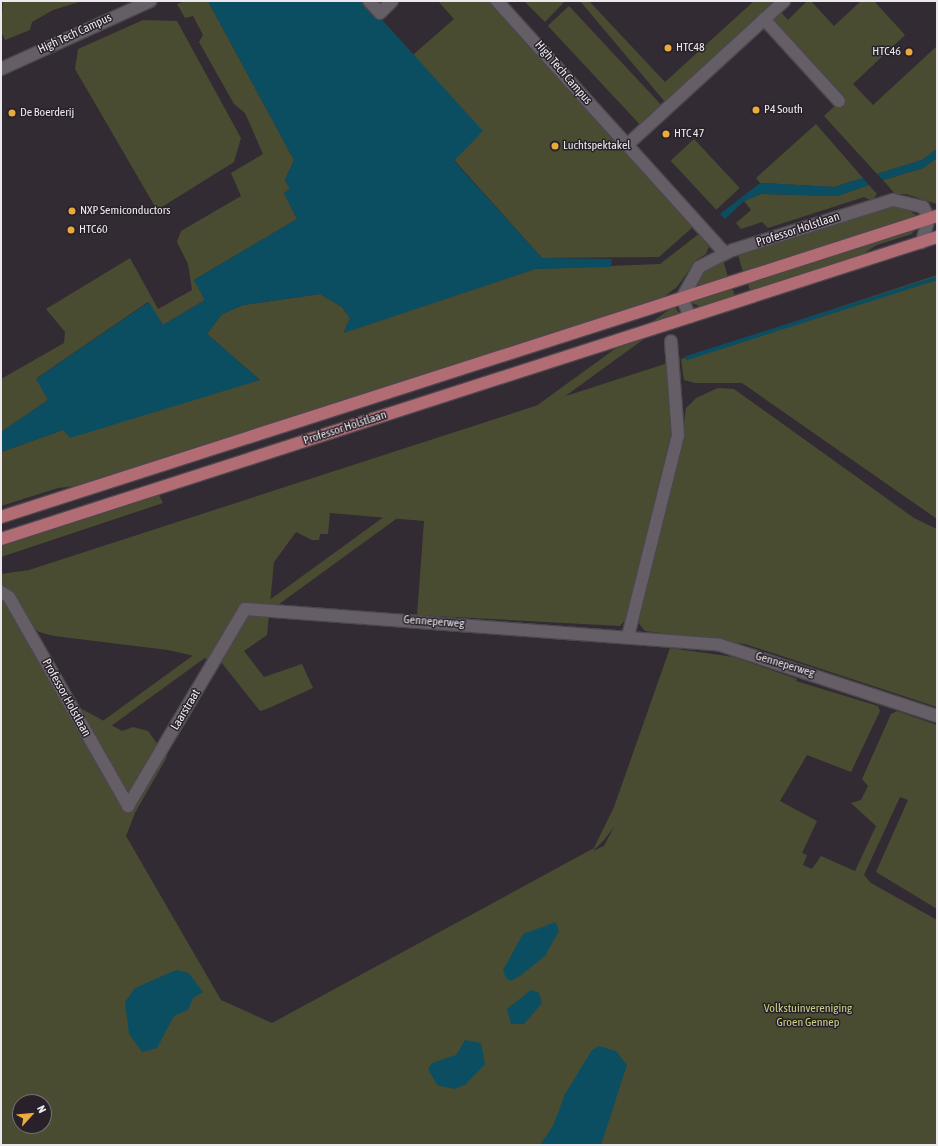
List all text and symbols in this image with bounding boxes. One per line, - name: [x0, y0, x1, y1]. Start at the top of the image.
- street label: High Tech Campus: [36, 11, 114, 57]
- street label: High Tech Campus: [531, 38, 595, 108]
- place label: HTC48: [676, 41, 705, 55]
- marker: HTC48: [663, 43, 673, 53]
- place label: HTC46: [872, 45, 901, 59]
- marker: HTC46: [904, 47, 914, 57]
- place label: P4 South: [764, 103, 803, 117]
- marker: P4 South: [751, 105, 761, 115]
- place label: De Boerderij: [20, 106, 74, 120]
- marker: De Boerderij: [7, 108, 17, 118]
- place label: HTC 47: [674, 127, 704, 141]
- marker: HTC 47: [661, 129, 671, 139]
- place label: Luchtspektakel: [563, 139, 631, 153]
- marker: Luchtspektakel: [550, 141, 560, 151]
- place label: NXP Semiconductors: [80, 204, 170, 218]
- marker: NXP Semiconductors: [67, 206, 77, 216]
- street label: Professor Holstlaan: [755, 210, 841, 250]
- place label: HTC60: [79, 223, 108, 237]
- marker: HTC60: [66, 225, 76, 235]
- street label: Professor Holstlaan: [302, 408, 388, 448]
- street label: Genneperweg: [403, 613, 465, 631]
- street label: Genneperweg: [754, 649, 816, 681]
- street label: Professor Holstlaan: [39, 657, 93, 739]
- street label: Laarstraat: [168, 687, 204, 733]
- park label: Volkstuinvereniging Groen Gennep: [764, 1002, 852, 1030]
- north arrow: [12, 1094, 52, 1134]
- text: N: [35, 1103, 49, 1115]

